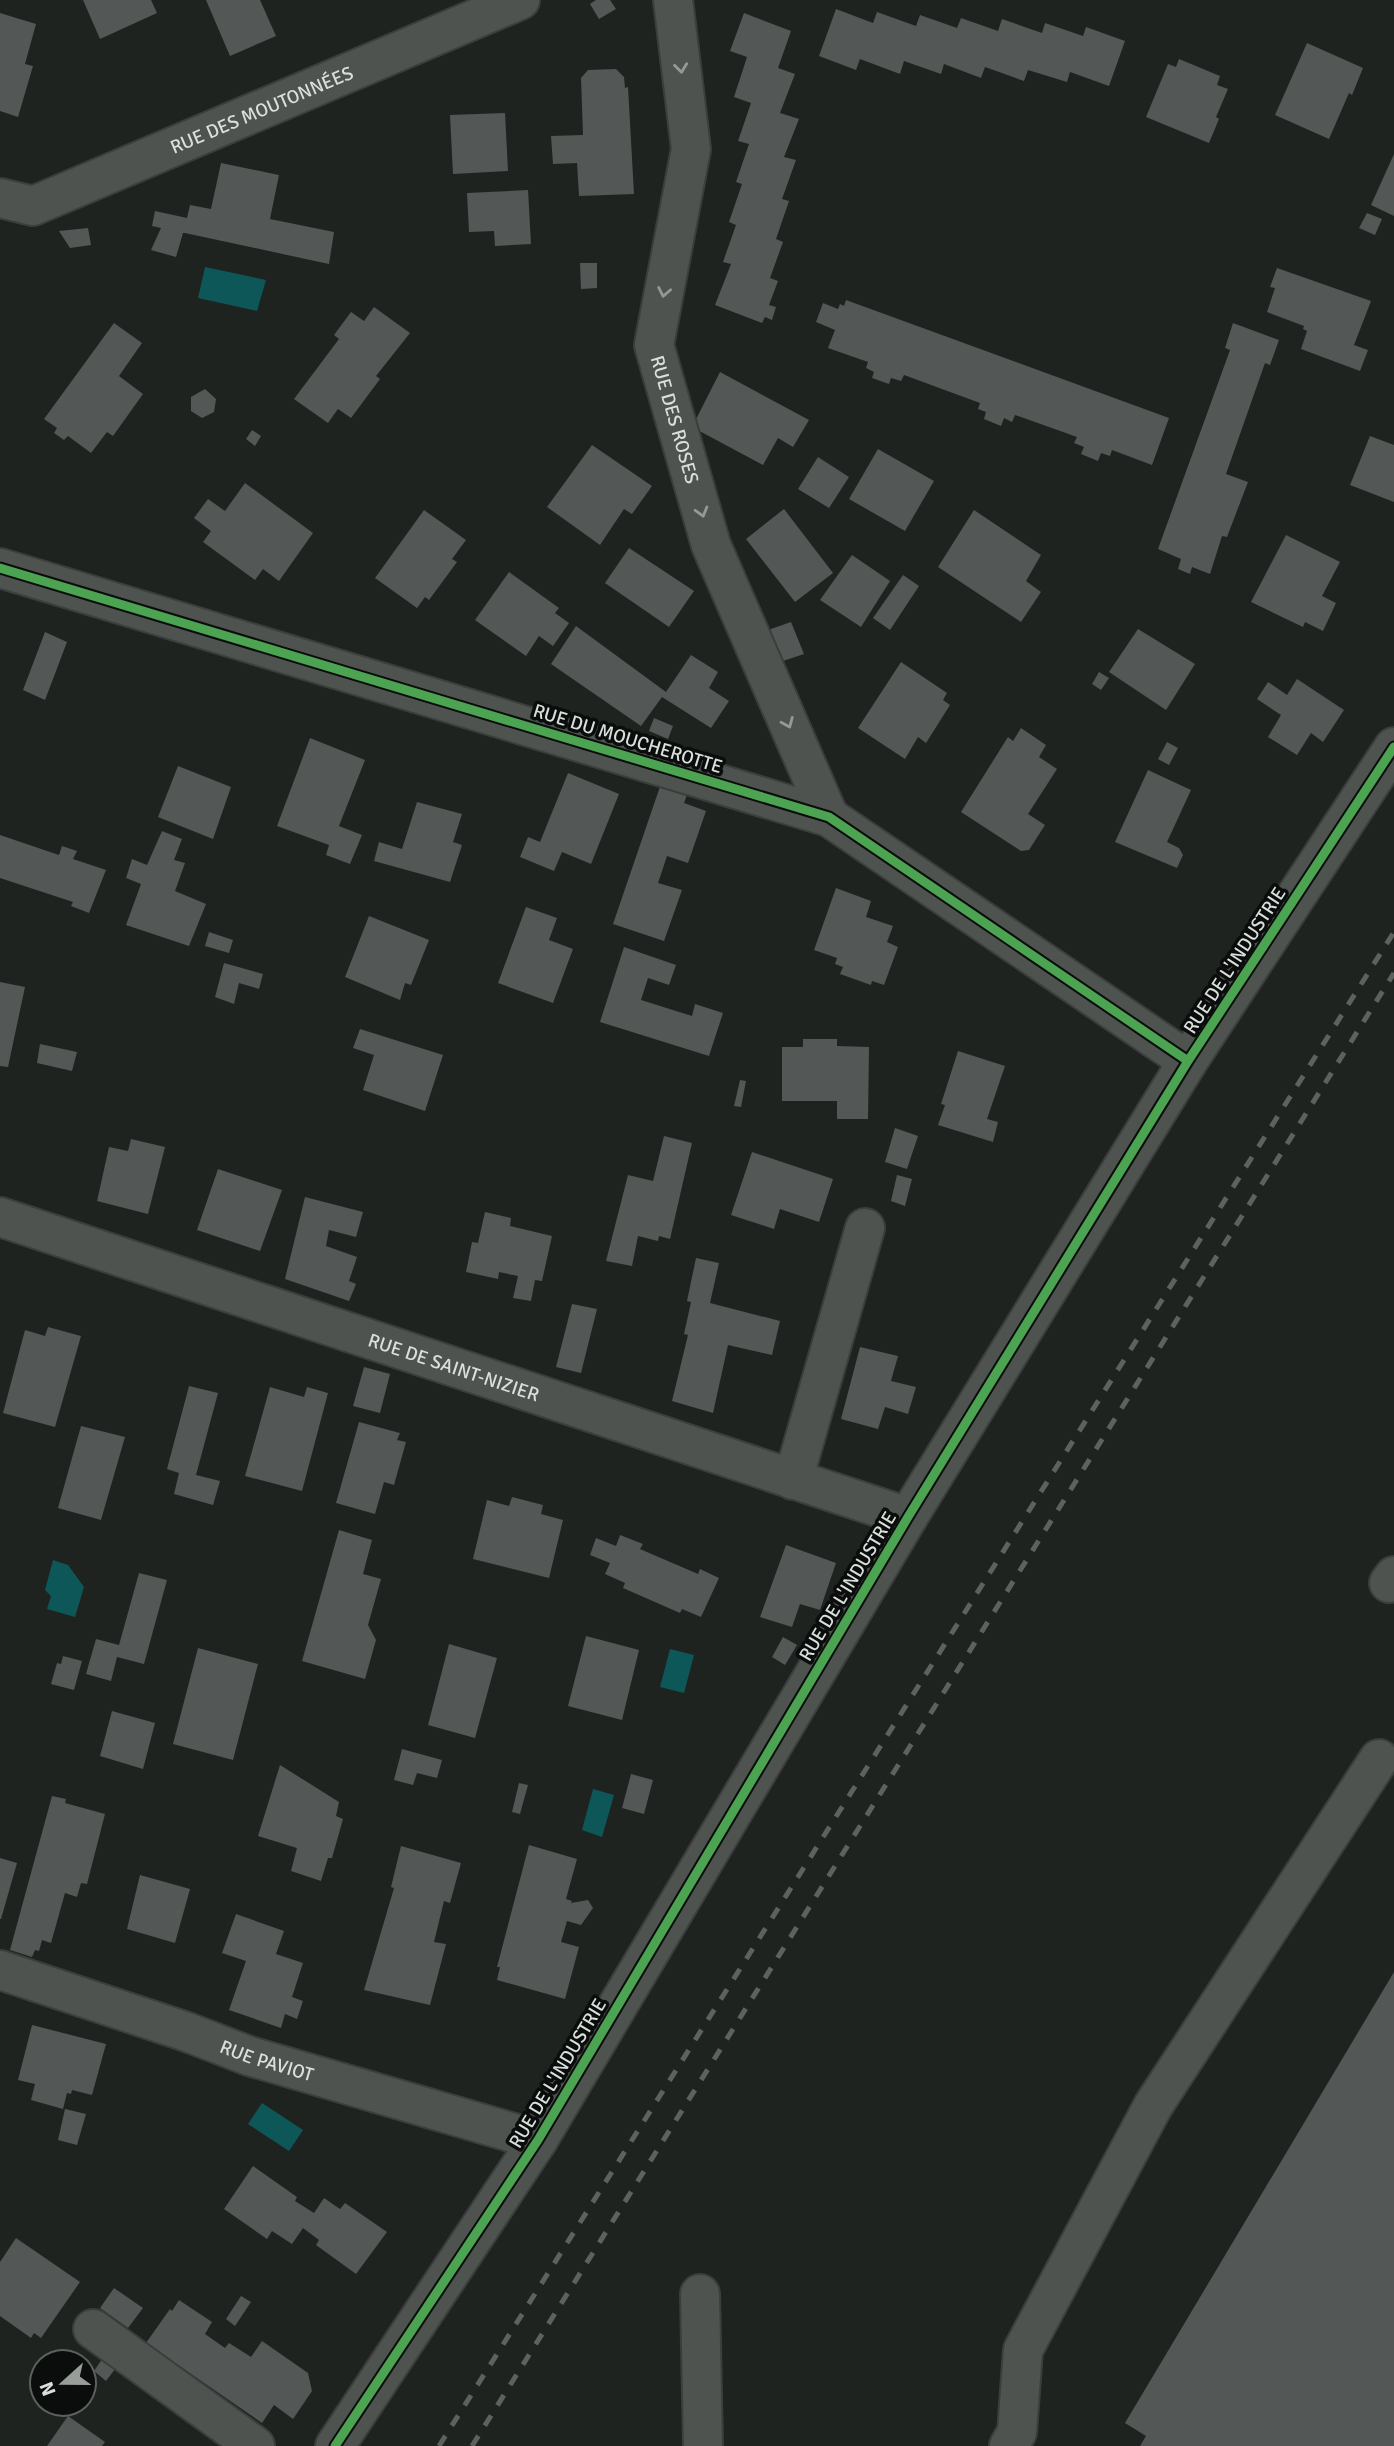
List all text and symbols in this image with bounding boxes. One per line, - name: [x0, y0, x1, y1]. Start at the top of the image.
- street label: RUE DES MOUTONNÉES: [167, 61, 357, 160]
- one-way arrow: [673, 63, 688, 74]
- one-way arrow: [658, 286, 673, 298]
- street label: RUE DES ROSES: [645, 353, 704, 487]
- one-way arrow: [694, 506, 708, 518]
- street label: RUE DU MOUCHEROTTE: [530, 699, 725, 779]
- one-way arrow: [780, 715, 794, 728]
- street label: RUE DE L'INDUSTRIE: [1178, 883, 1291, 1038]
- street label: RUE DE SAINT-NIZIER: [365, 1328, 542, 1407]
- street label: RUE DE L'INDUSTRIE: [794, 1507, 902, 1666]
- street label: RUE DE L'INDUSTRIE: [504, 1994, 612, 2153]
- street label: RUE PAVIOT: [216, 2035, 317, 2087]
- north arrow: [28, 2348, 98, 2418]
- text: N: [34, 2378, 62, 2399]

